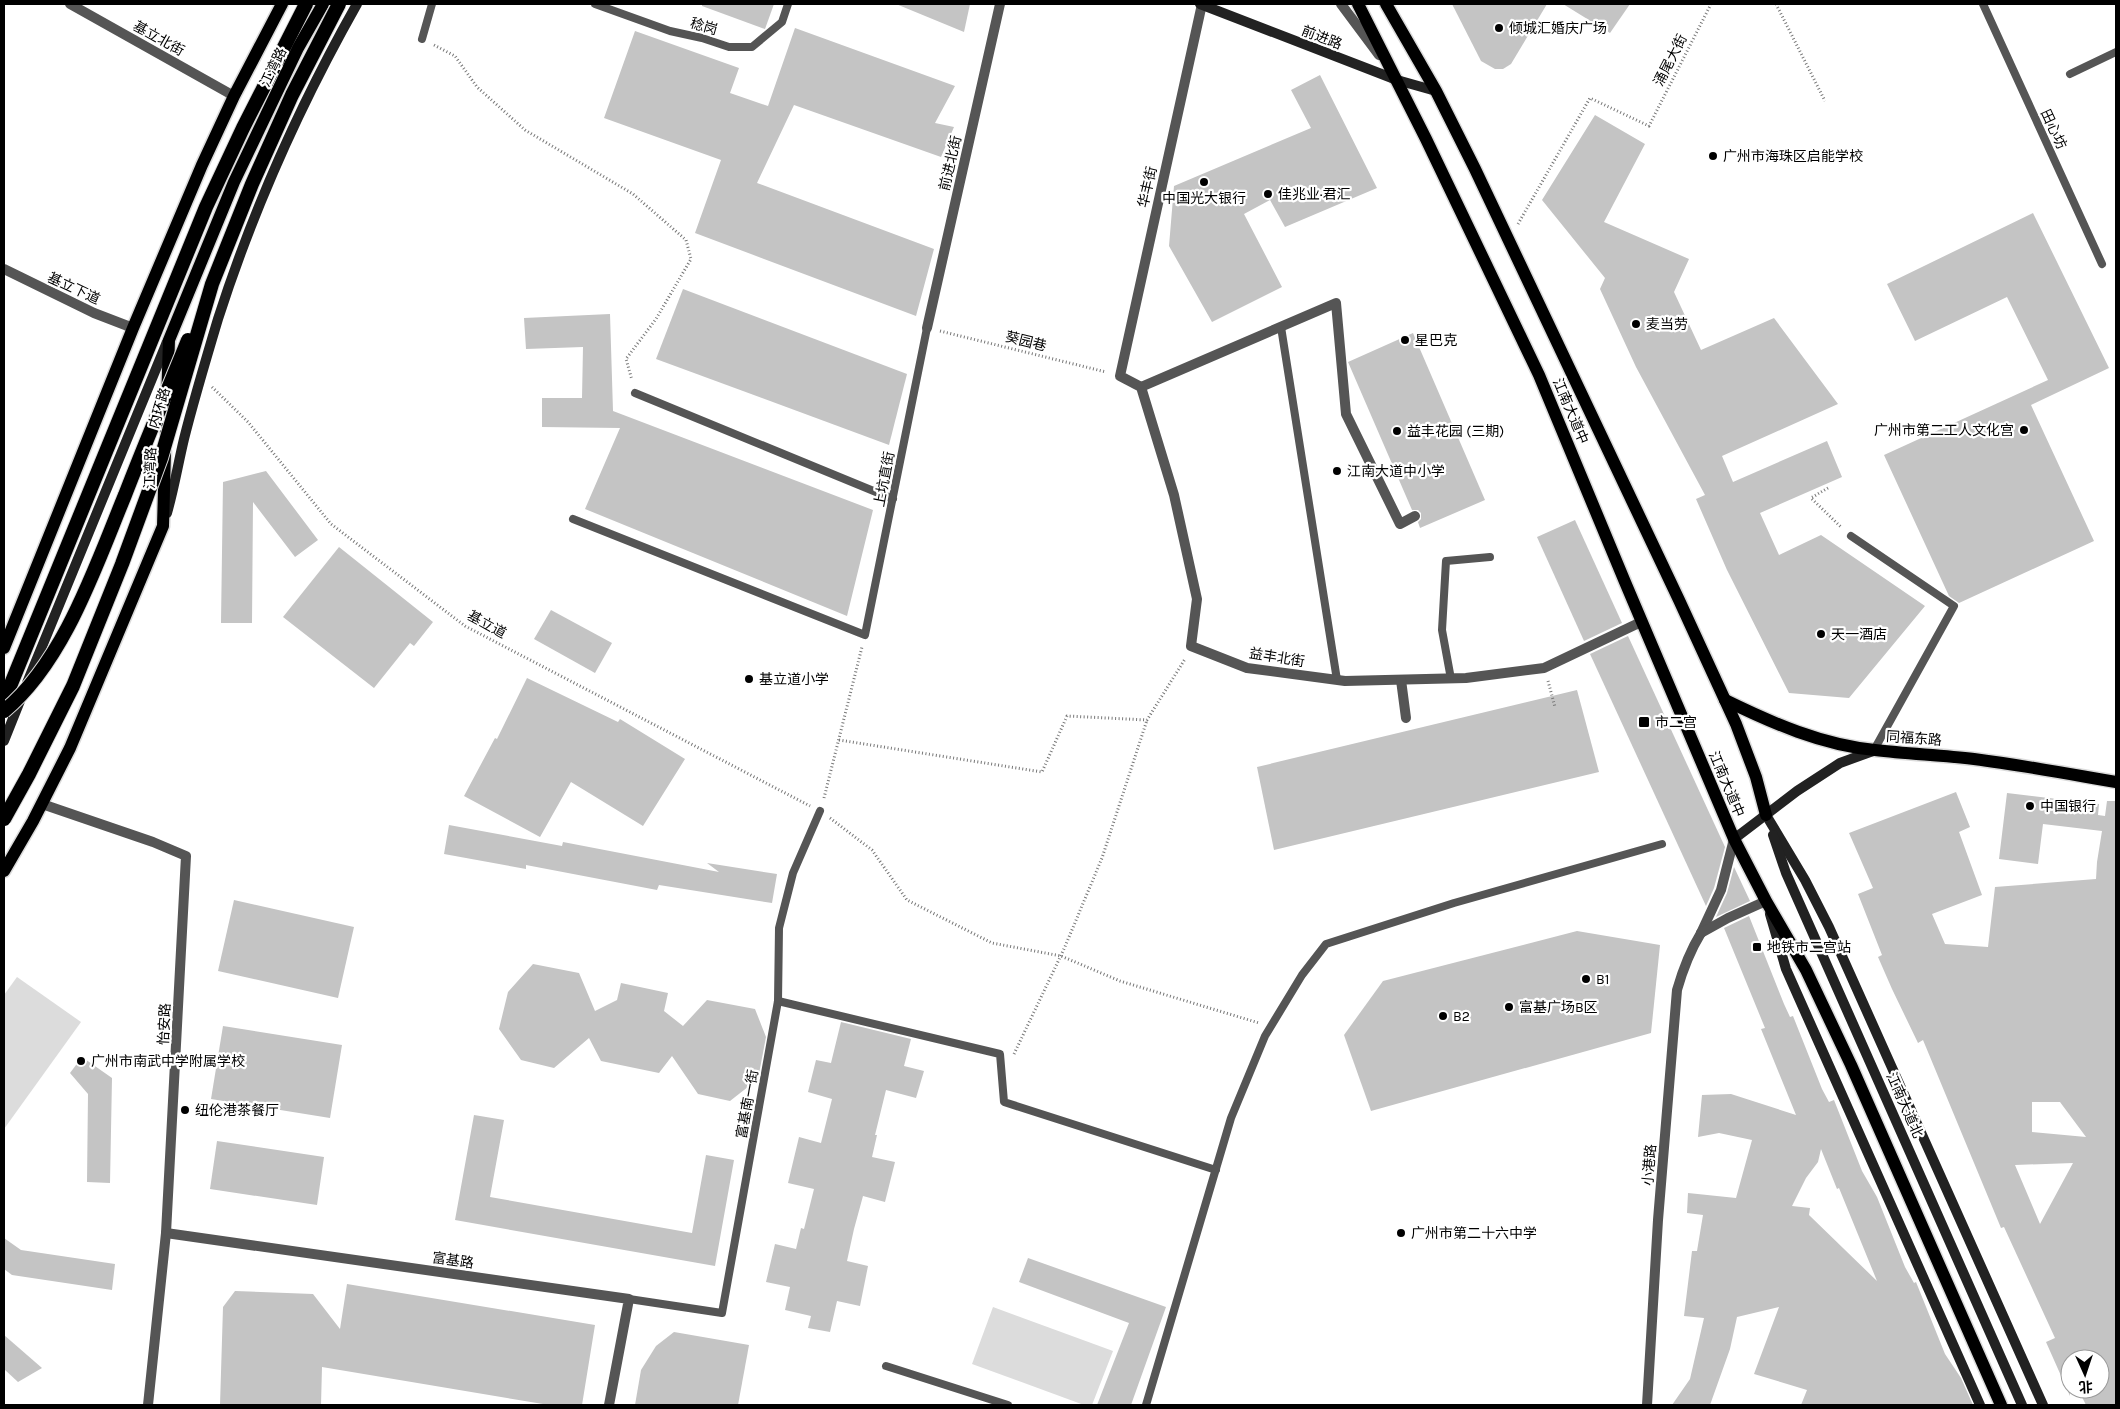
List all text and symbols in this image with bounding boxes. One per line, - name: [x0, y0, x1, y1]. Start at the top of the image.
- street label: 稔岗: [688, 14, 720, 39]
- street label: 基立北街: [130, 17, 187, 59]
- place label: 倾城汇婚庆广场: [1509, 20, 1607, 37]
- street label: 前进路: [1299, 22, 1344, 53]
- marker: 倾城汇婚庆广场: [1493, 22, 1505, 34]
- street label: 涌尾大街: [1650, 31, 1691, 89]
- street label: 江湾路: [257, 45, 290, 90]
- street label: 田心坊: [2037, 107, 2070, 152]
- street label: 前进北街: [936, 134, 965, 192]
- place label: 广州市海珠区启能学校: [1723, 148, 1863, 165]
- marker: 广州市海珠区启能学校: [1707, 150, 1719, 162]
- street label: 华丰街: [1134, 165, 1160, 209]
- marker: 中国光大银行: [1198, 176, 1210, 188]
- place label: 佳兆业·君汇: [1278, 186, 1351, 203]
- marker: 佳兆业·君汇: [1262, 188, 1274, 200]
- place label: 中国光大银行: [1162, 190, 1246, 207]
- street label: 基立下道: [45, 269, 103, 308]
- place label: 麦当劳: [1646, 316, 1688, 333]
- marker: 麦当劳: [1630, 318, 1642, 330]
- street label: 葵园巷: [1003, 328, 1048, 355]
- place label: 星巴克: [1415, 332, 1457, 349]
- marker: 星巴克: [1399, 334, 1411, 346]
- street label: 江南大道中: [1549, 376, 1592, 447]
- street label: 内环路: [145, 386, 174, 431]
- place label: 广州市第二工人文化宫: [1874, 422, 2014, 439]
- place label: 益丰花园 (三期): [1407, 423, 1504, 440]
- marker: 广州市第二工人文化宫: [2018, 424, 2030, 436]
- marker: 益丰花园 (三期): [1391, 425, 1403, 437]
- street label: 江湾路: [141, 447, 160, 489]
- street label: 上坑直街: [871, 450, 898, 508]
- place label: 江南大道中小学: [1347, 463, 1445, 480]
- marker: 江南大道中小学: [1331, 465, 1343, 477]
- street label: 基立道: [464, 607, 509, 642]
- place label: 天一酒店: [1831, 626, 1887, 643]
- marker: 天一酒店: [1815, 628, 1827, 640]
- street label: 益丰北街: [1248, 645, 1306, 670]
- place label: 基立道小学: [759, 671, 829, 688]
- marker: 基立道小学: [743, 673, 755, 685]
- place label: 市二宫: [1655, 714, 1697, 731]
- marker: 市二宫: [1637, 715, 1651, 729]
- street label: 同福东路: [1885, 728, 1942, 749]
- street label: 江南大道中: [1705, 749, 1748, 820]
- place label: 中国银行: [2040, 798, 2096, 815]
- marker: 中国银行: [2024, 800, 2036, 812]
- place label: 地铁市二宫站: [1767, 939, 1851, 956]
- marker: 地铁市二宫站: [1751, 941, 1763, 953]
- place label: B1: [1596, 971, 1609, 988]
- marker: B1: [1580, 973, 1592, 985]
- place label: 富基广场B区: [1519, 999, 1598, 1016]
- marker: 富基广场B区: [1503, 1001, 1515, 1013]
- street label: 怡安路: [155, 1003, 174, 1045]
- place label: B2: [1453, 1008, 1470, 1025]
- marker: B2: [1437, 1010, 1449, 1022]
- place label: 广州市南武中学附属学校: [91, 1053, 245, 1070]
- marker: 广州市南武中学附属学校: [75, 1055, 87, 1067]
- street label: 富基南一街: [733, 1068, 762, 1140]
- street label: 江南大道北: [1883, 1070, 1927, 1141]
- place label: 纽伦港茶餐厅: [195, 1102, 279, 1119]
- marker: 纽伦港茶餐厅: [179, 1104, 191, 1116]
- street label: 小港路: [1639, 1143, 1660, 1187]
- place label: 广州市第二十六中学: [1411, 1225, 1537, 1242]
- marker: 广州市第二十六中学: [1395, 1227, 1407, 1239]
- street label: 富基路: [431, 1249, 475, 1272]
- north arrow: [2060, 1349, 2110, 1399]
- text: 北: [2078, 1378, 2093, 1395]

